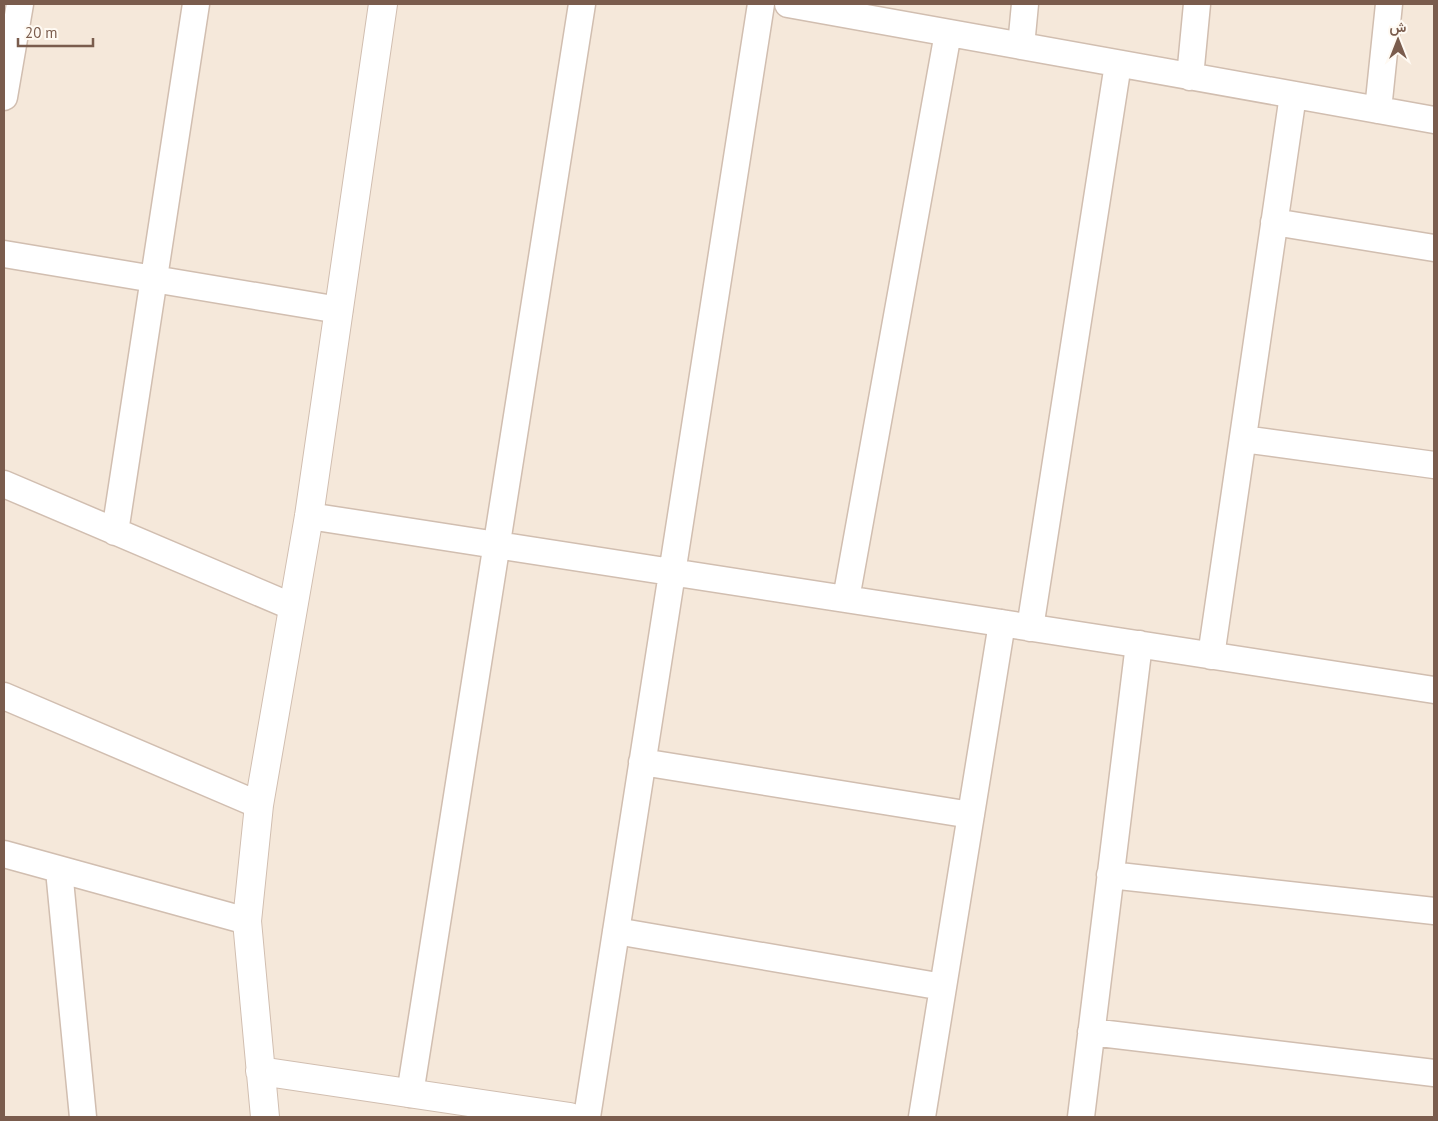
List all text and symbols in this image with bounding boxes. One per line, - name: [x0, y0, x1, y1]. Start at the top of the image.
- scale bar: [18, 15, 92, 47]
- north arrow: [1373, 15, 1423, 65]
- text: ش: [1390, 18, 1407, 36]
- text: 20 m: [25, 23, 58, 42]

